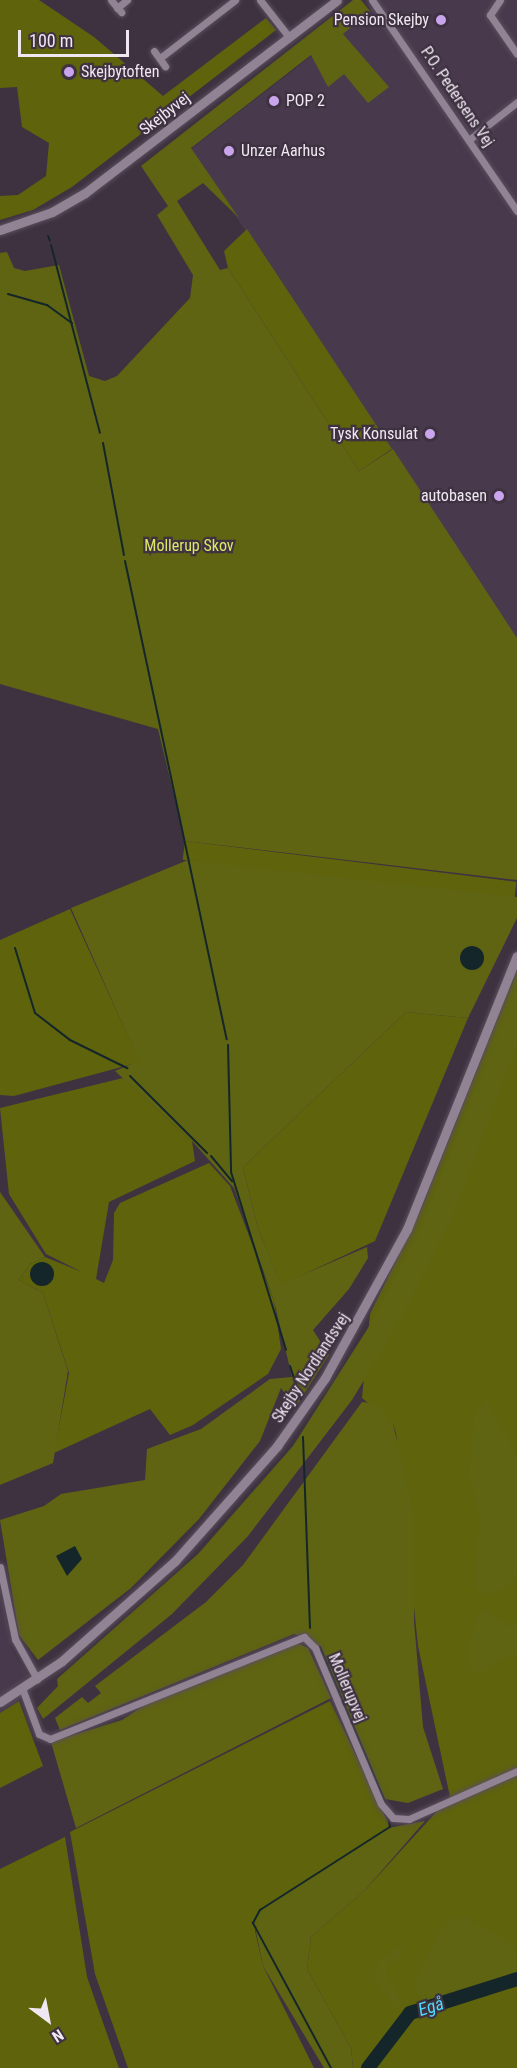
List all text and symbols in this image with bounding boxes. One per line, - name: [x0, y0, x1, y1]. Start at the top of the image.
- place label: Pension Skejby: [334, 10, 429, 30]
- marker: Pension Skejby: [434, 13, 448, 27]
- scale bar: [21, 18, 132, 56]
- text: 100 m: [29, 30, 73, 51]
- street label: P.O. Pedersens Vej: [416, 43, 498, 151]
- place label: Skejbytoften: [81, 62, 160, 82]
- marker: Skejbytoften: [62, 65, 76, 79]
- street label: Skejbyvej: [136, 88, 194, 140]
- place label: POP 2: [286, 91, 325, 111]
- marker: POP 2: [267, 94, 281, 108]
- place label: Unzer Aarhus: [241, 141, 325, 161]
- marker: Unzer Aarhus: [222, 144, 236, 158]
- place label: Tysk Konsulat: [330, 424, 418, 444]
- marker: Tysk Konsulat: [423, 427, 437, 441]
- place label: autobasen: [421, 486, 487, 506]
- marker: autobasen: [492, 489, 506, 503]
- park label: Mollerup Skov: [144, 536, 234, 556]
- street label: Skejby Nordlandsvej: [268, 1309, 354, 1427]
- street label: Mollerupvej: [324, 1651, 370, 1725]
- north arrow: [18, 1990, 78, 2050]
- water label: Egå: [416, 1993, 446, 2021]
- text: N: [49, 2025, 67, 2046]

